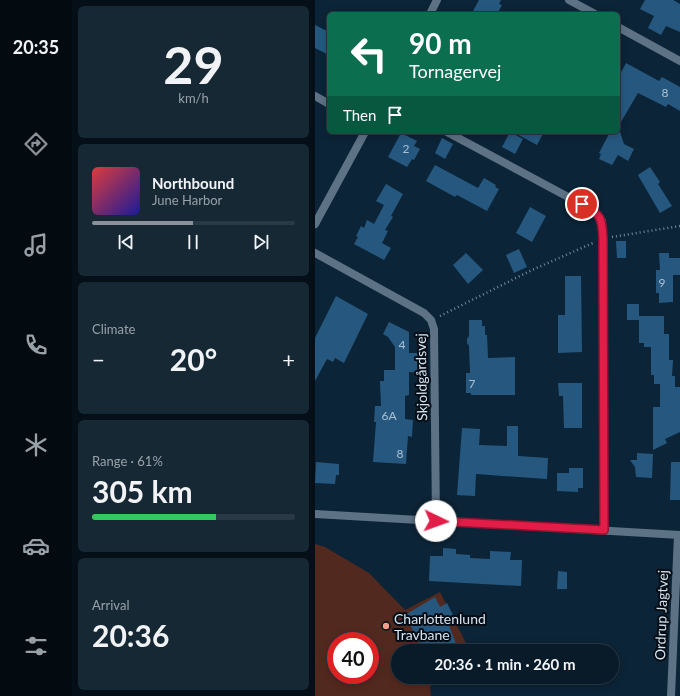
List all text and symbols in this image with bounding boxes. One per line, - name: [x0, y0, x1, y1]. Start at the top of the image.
- text: 90 m: [409, 26, 472, 60]
- icon: left: [343, 28, 395, 80]
- text: 29: [163, 33, 224, 95]
- text: 20:35: [13, 36, 59, 58]
- text: Tornagervej: [409, 60, 501, 82]
- house number: 8: [662, 85, 669, 100]
- text: km/h: [178, 90, 209, 106]
- icon: arrive: [384, 104, 406, 126]
- text: Then: [343, 106, 376, 124]
- icon: directions: [22, 130, 50, 158]
- house number: 2: [403, 141, 410, 156]
- text: Northbound: [152, 174, 234, 192]
- pin: [565, 187, 599, 221]
- text: June Harbor: [152, 192, 222, 208]
- icon: arrive: [571, 193, 593, 215]
- icon: music: [22, 231, 50, 259]
- icon: previous: [115, 231, 137, 253]
- icon: pause: [182, 231, 204, 253]
- icon: next: [250, 231, 272, 253]
- house number: 9: [659, 275, 666, 290]
- text: Climate: [92, 321, 135, 337]
- icon: phone: [22, 331, 50, 359]
- street label: Skjoldgårdsvej: [412, 333, 430, 421]
- house number: 4: [399, 337, 406, 352]
- text: 20°: [170, 341, 217, 377]
- text: −: [92, 346, 105, 373]
- text: +: [282, 346, 295, 373]
- house number: 7: [469, 376, 476, 391]
- house number: 6A: [381, 408, 397, 423]
- icon: climate: [22, 431, 50, 459]
- house number: 8: [397, 446, 404, 461]
- text: Range · 61%: [92, 453, 163, 469]
- text: 305 km: [92, 473, 193, 509]
- position arrow: [415, 500, 457, 542]
- icon: car: [22, 532, 50, 560]
- street label: Ordrup Jagtvej: [651, 570, 671, 660]
- text: Arrival: [92, 597, 129, 613]
- place label: Charlottenlund Travbane: [394, 610, 486, 643]
- text: 20:36: [92, 617, 169, 653]
- marker: Charlottenlund Travbane: [381, 621, 391, 631]
- icon: filters: [22, 632, 50, 660]
- speed limit sign: 40: [327, 632, 379, 684]
- text: 20:36 · 1 min · 260 m: [435, 655, 575, 673]

